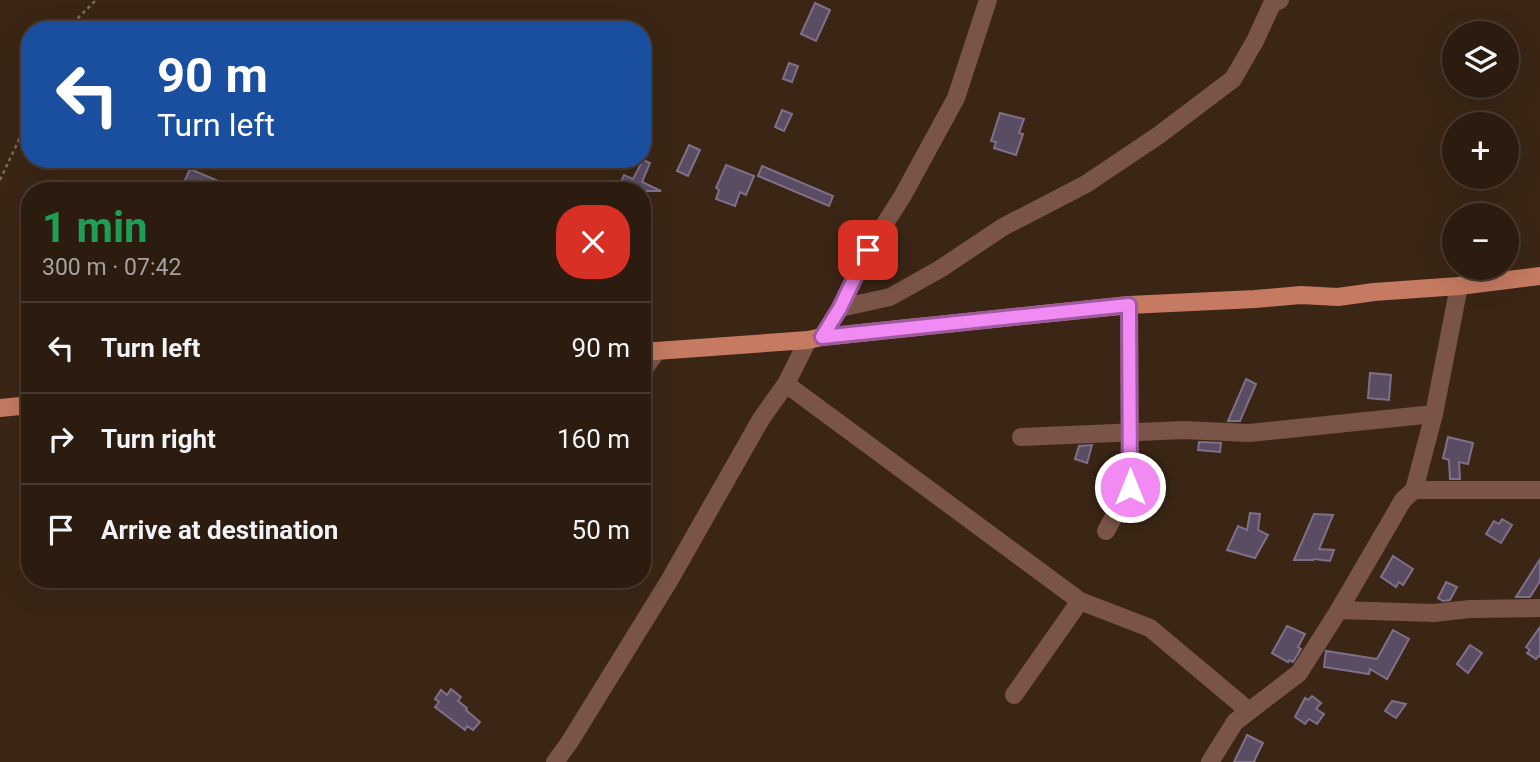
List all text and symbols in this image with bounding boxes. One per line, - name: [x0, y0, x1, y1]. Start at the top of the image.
- map controls: [1442, 21, 1519, 280]
- button: layers: [1442, 21, 1519, 98]
- text: 90 m: [157, 47, 268, 104]
- icon: left: [42, 49, 133, 140]
- text: Turn left: [157, 106, 275, 144]
- button: +: [1442, 112, 1519, 189]
- text: 1 min: [42, 203, 148, 252]
- button: −: [1442, 203, 1519, 280]
- button: close: [556, 205, 630, 279]
- pin: [838, 220, 898, 280]
- icon: arrive: [849, 231, 887, 269]
- text: 300 m · 07:42: [42, 254, 181, 281]
- icon: left: [42, 329, 80, 367]
- text: Turn left: [101, 333, 200, 363]
- text: 90 m: [572, 333, 630, 363]
- icon: right: [42, 420, 80, 458]
- text: Turn right: [101, 424, 216, 454]
- text: 160 m: [557, 424, 630, 454]
- position arrow: [1093, 450, 1167, 524]
- icon: arrive: [42, 511, 80, 549]
- text: Arrive at destination: [101, 515, 338, 545]
- text: 50 m: [572, 515, 630, 545]

